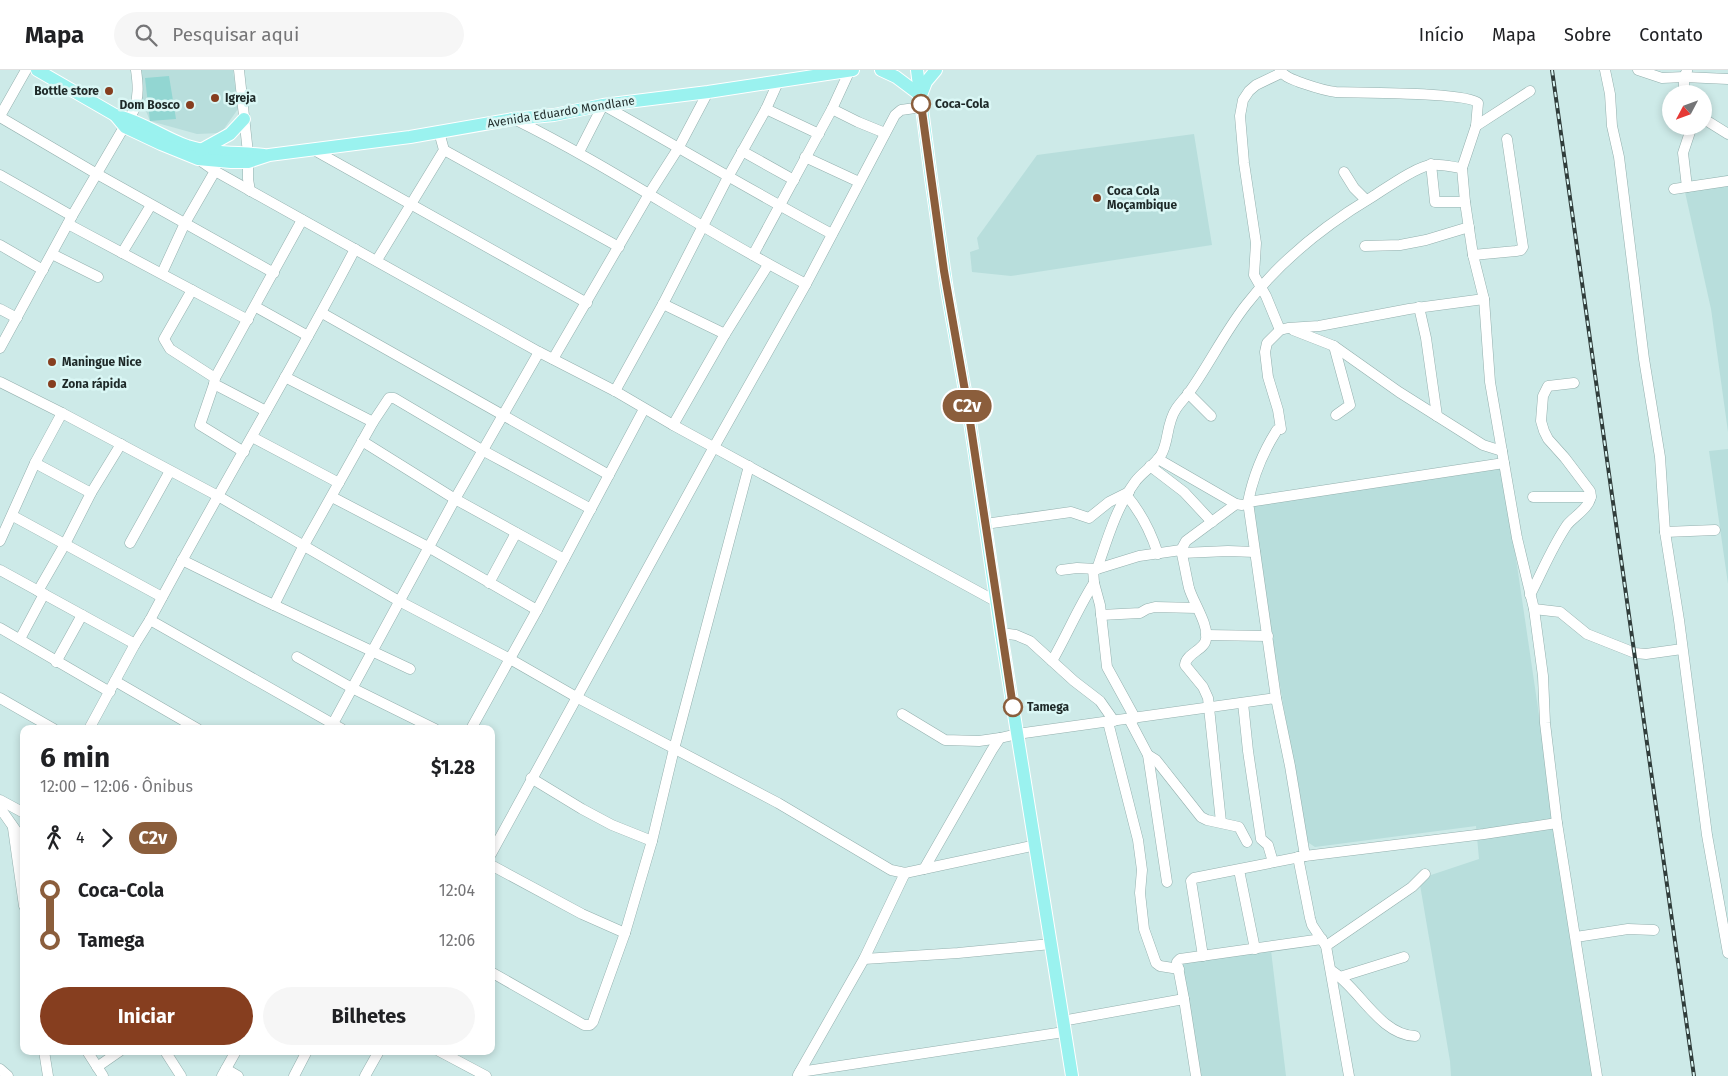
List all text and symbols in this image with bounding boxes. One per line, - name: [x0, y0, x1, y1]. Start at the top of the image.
- search box: [114, 12, 464, 57]
- text: Mapa: [25, 21, 84, 49]
- icon: search: [132, 21, 160, 49]
- text: Pesquisar aqui: [172, 23, 299, 46]
- text: Início: [1419, 24, 1464, 46]
- text: Mapa: [1492, 24, 1536, 46]
- text: Sobre: [1564, 24, 1611, 46]
- text: Contato: [1639, 24, 1703, 46]
- place label: Bottle store: [34, 84, 99, 98]
- marker: Bottle store: [103, 85, 115, 97]
- north arrow: [1662, 85, 1712, 135]
- map controls: [1662, 85, 1712, 135]
- place label: Igreja: [225, 91, 257, 105]
- marker: Igreja: [209, 92, 221, 104]
- street label: Avenida Eduardo Mondlane: [486, 93, 636, 131]
- marker: Coca-Cola: [911, 94, 931, 114]
- place label: Coca-Cola: [935, 97, 990, 111]
- place label: Dom Bosco: [119, 98, 180, 112]
- marker: Dom Bosco: [184, 99, 196, 111]
- place label: Coca Cola Moçambique: [1107, 184, 1177, 213]
- marker: Coca Cola Moçambique: [1091, 192, 1103, 204]
- place label: Maningue Nice: [62, 355, 142, 369]
- marker: Maningue Nice: [46, 356, 58, 368]
- place label: Zona rápida: [62, 377, 127, 391]
- marker: Zona rápida: [46, 378, 58, 390]
- line badge: C2v: [938, 390, 996, 422]
- text: C2v: [953, 395, 981, 417]
- marker: Tamega: [1003, 697, 1023, 717]
- place label: Tamega: [1027, 700, 1070, 714]
- text: 6 min: [40, 741, 110, 774]
- text: $1.28: [431, 756, 475, 779]
- text: 12:00 – 12:06 · Ônibus: [40, 777, 193, 796]
- icon: walk: [40, 824, 68, 852]
- icon: forward: [93, 824, 121, 852]
- text: C2v: [139, 827, 167, 849]
- text: 4: [76, 828, 85, 847]
- text: Coca-Cola: [78, 879, 164, 902]
- text: 12:04: [439, 881, 475, 900]
- text: Tamega: [78, 929, 145, 952]
- text: 12:06: [439, 931, 475, 950]
- button: Iniciar: [40, 987, 253, 1045]
- button: Bilhetes: [263, 987, 475, 1045]

